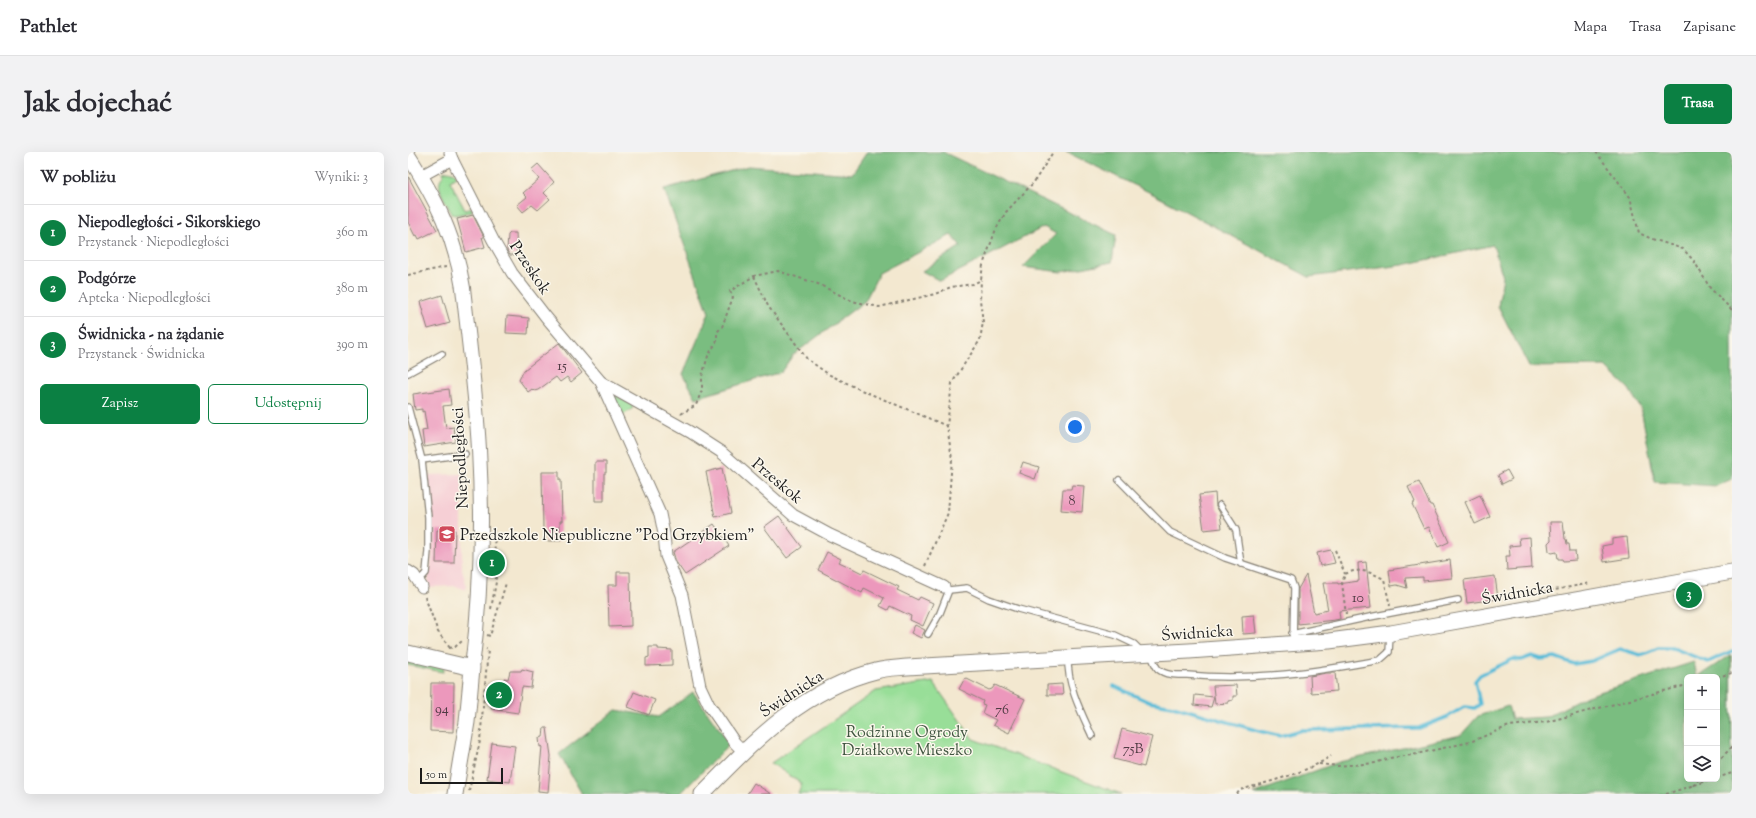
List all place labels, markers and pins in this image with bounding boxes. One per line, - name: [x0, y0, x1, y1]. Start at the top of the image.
- school or university icon: Przedszkole Niepubliczne "Pod Grzybkiem": [437, 524, 457, 544]
- place label: Przedszkole Niepubliczne "Pod Grzybkiem": [460, 525, 755, 548]
- pin: 1: [479, 548, 505, 578]
- pin: 3: [1676, 580, 1702, 610]
- pin: 2: [486, 680, 512, 710]

